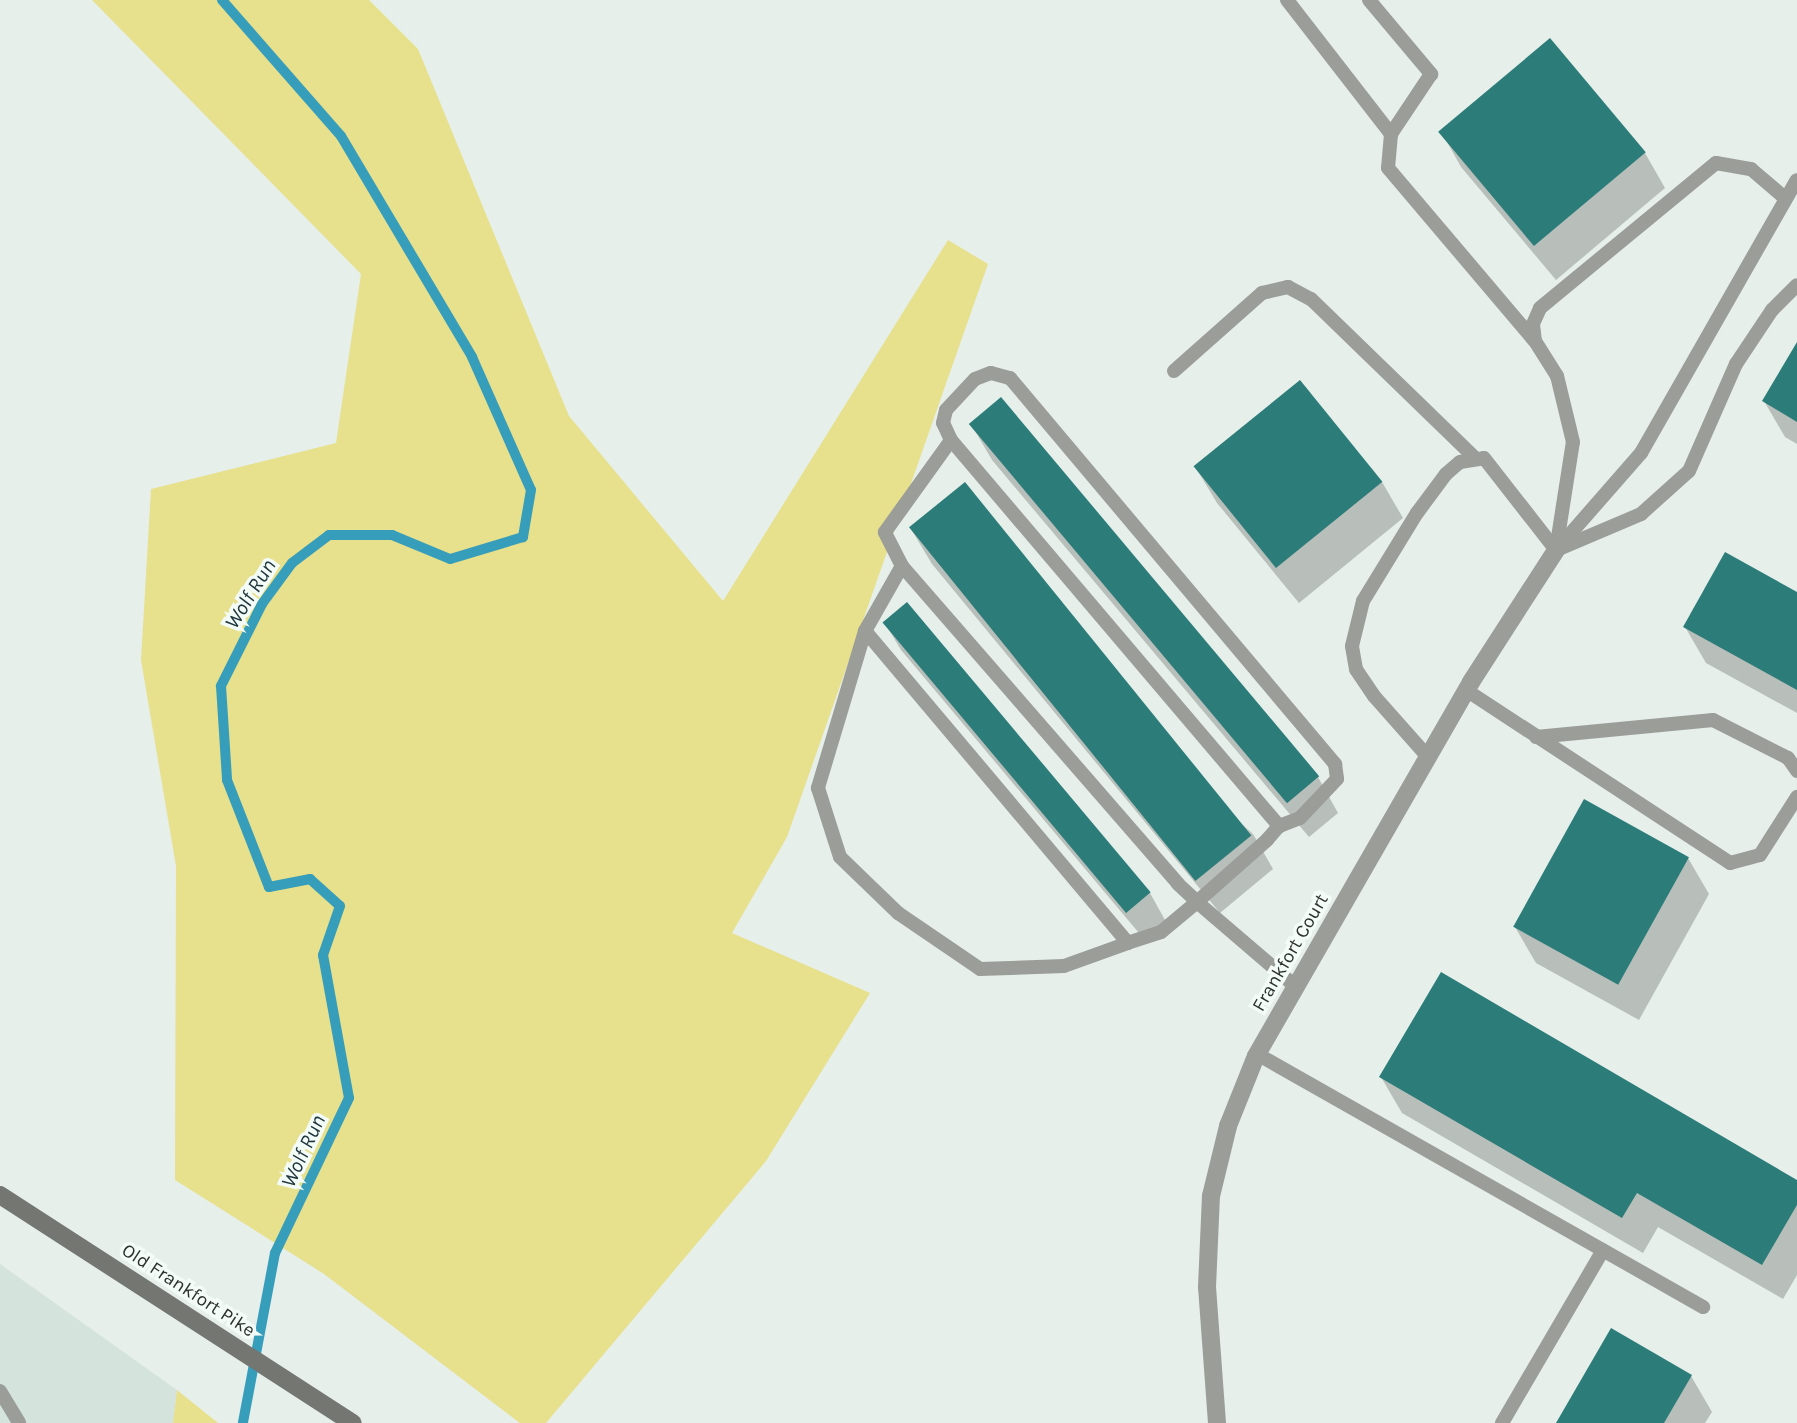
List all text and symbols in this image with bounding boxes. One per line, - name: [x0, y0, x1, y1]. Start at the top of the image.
- water label: Wolf Run: [219, 555, 281, 633]
- street label: Frankfort Court: [1248, 890, 1334, 1016]
- water label: Wolf Run: [275, 1111, 331, 1191]
- street label: Old Frankfort Pike: [117, 1239, 259, 1343]

